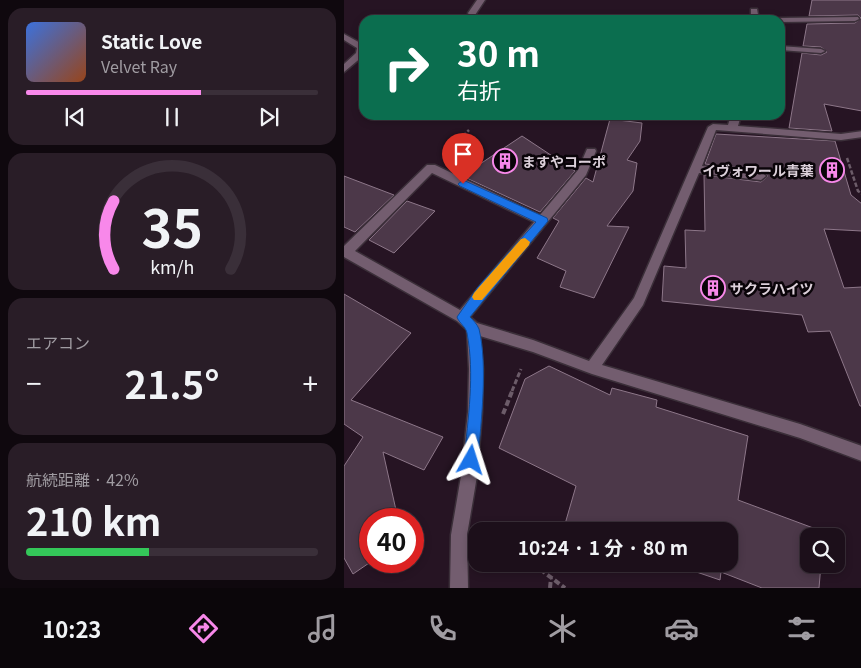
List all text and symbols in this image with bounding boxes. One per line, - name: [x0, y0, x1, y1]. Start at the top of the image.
- text: 30 m: [457, 26, 540, 77]
- text: Static Love: [101, 27, 202, 54]
- icon: right: [374, 35, 439, 100]
- text: Velvet Ray: [101, 54, 177, 78]
- text: 右折: [457, 73, 501, 105]
- icon: previous: [61, 103, 89, 131]
- icon: pause: [158, 103, 186, 131]
- icon: next: [255, 103, 283, 131]
- pin: [442, 133, 484, 184]
- icon: arrive: [449, 140, 477, 168]
- building icon: ますやコーポ: [492, 148, 518, 174]
- place label: ますやコーポ: [522, 151, 606, 171]
- building icon: イヴォワール青葉: [819, 157, 845, 183]
- place label: イヴォワール青葉: [702, 160, 814, 180]
- text: 35: [141, 188, 203, 263]
- text: km/h: [150, 253, 194, 279]
- building icon: サクラハイツ: [700, 275, 726, 301]
- place label: サクラハイツ: [730, 278, 814, 298]
- text: エアコン: [26, 330, 90, 354]
- text: 21.5°: [125, 355, 219, 410]
- text: −: [26, 362, 42, 402]
- text: +: [302, 362, 318, 402]
- position arrow: [444, 433, 496, 485]
- text: 航続距離 · 42%: [26, 467, 139, 491]
- text: 210 km: [26, 492, 161, 547]
- speed limit sign: 40: [359, 508, 424, 573]
- map controls: [800, 528, 845, 573]
- button: search: [800, 528, 845, 573]
- text: 10:24 · 1 分 · 80 m: [518, 533, 688, 560]
- icon: directions: [186, 611, 221, 646]
- icon: music: [305, 611, 340, 646]
- icon: phone: [425, 611, 460, 646]
- icon: climate: [545, 611, 580, 646]
- icon: car: [664, 611, 699, 646]
- icon: filters: [784, 611, 819, 646]
- text: 10:23: [42, 612, 101, 644]

